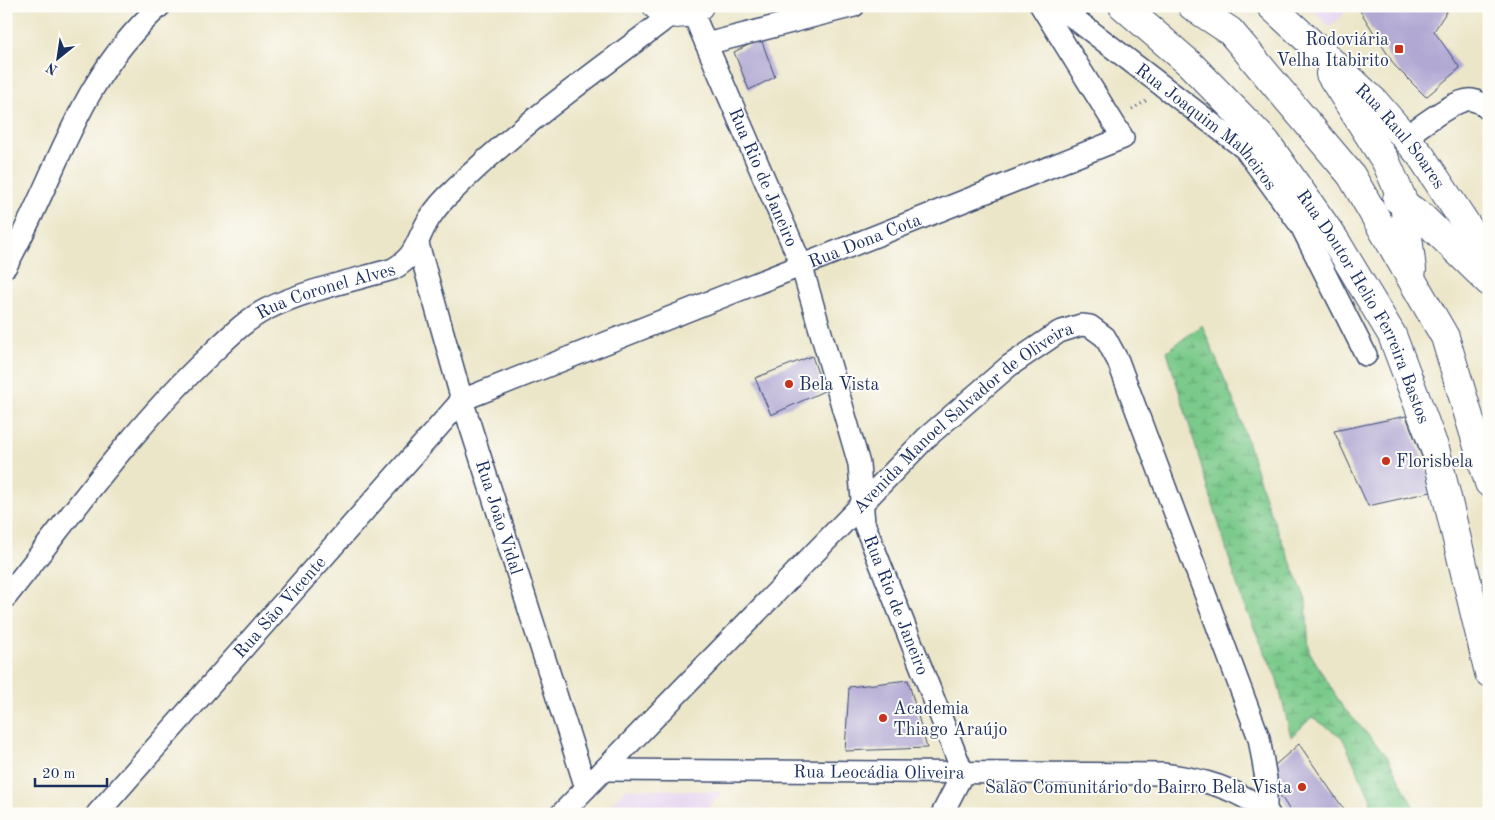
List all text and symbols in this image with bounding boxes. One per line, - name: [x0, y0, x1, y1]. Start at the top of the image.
- place label: Rodoviária Velha Itabirito: [1276, 31, 1389, 70]
- north arrow: [32, 32, 82, 82]
- marker: Rodoviária Velha Itabirito: [1393, 43, 1405, 55]
- text: N: [44, 60, 60, 77]
- street label: Rua Joaquim Malheiros: [1132, 61, 1280, 194]
- street label: Rua Raul Soares: [1352, 81, 1448, 192]
- street label: Rua Rio de Janeiro: [725, 106, 800, 250]
- street label: Rua Doutor Helio Ferreira Bastos: [1293, 187, 1433, 426]
- street label: Rua Dona Cota: [806, 211, 924, 272]
- street label: Rua Coronel Alves: [253, 261, 398, 323]
- street label: Avenida Manoel Salvador de Oliveira: [850, 320, 1076, 517]
- place label: Bela Vista: [799, 376, 880, 394]
- marker: Bela Vista: [783, 378, 795, 390]
- place label: Florisbela: [1396, 453, 1473, 471]
- marker: Florisbela: [1380, 455, 1392, 467]
- street label: Rua João Vidal: [472, 458, 525, 577]
- street label: Rua Rio de Janeiro: [860, 533, 931, 678]
- street label: Rua São Vicente: [231, 553, 330, 662]
- place label: Academia Thiago Araújo: [893, 700, 1007, 739]
- marker: Academia Thiago Araújo: [877, 712, 889, 724]
- scale bar: [35, 755, 108, 787]
- street label: Rua Leocádia Oliveira: [793, 763, 965, 783]
- text: 20 m: [42, 767, 76, 782]
- place label: Salão Comunitário do Bairro Bela Vista: [985, 779, 1292, 797]
- marker: Salão Comunitário do Bairro Bela Vista: [1296, 781, 1308, 793]

